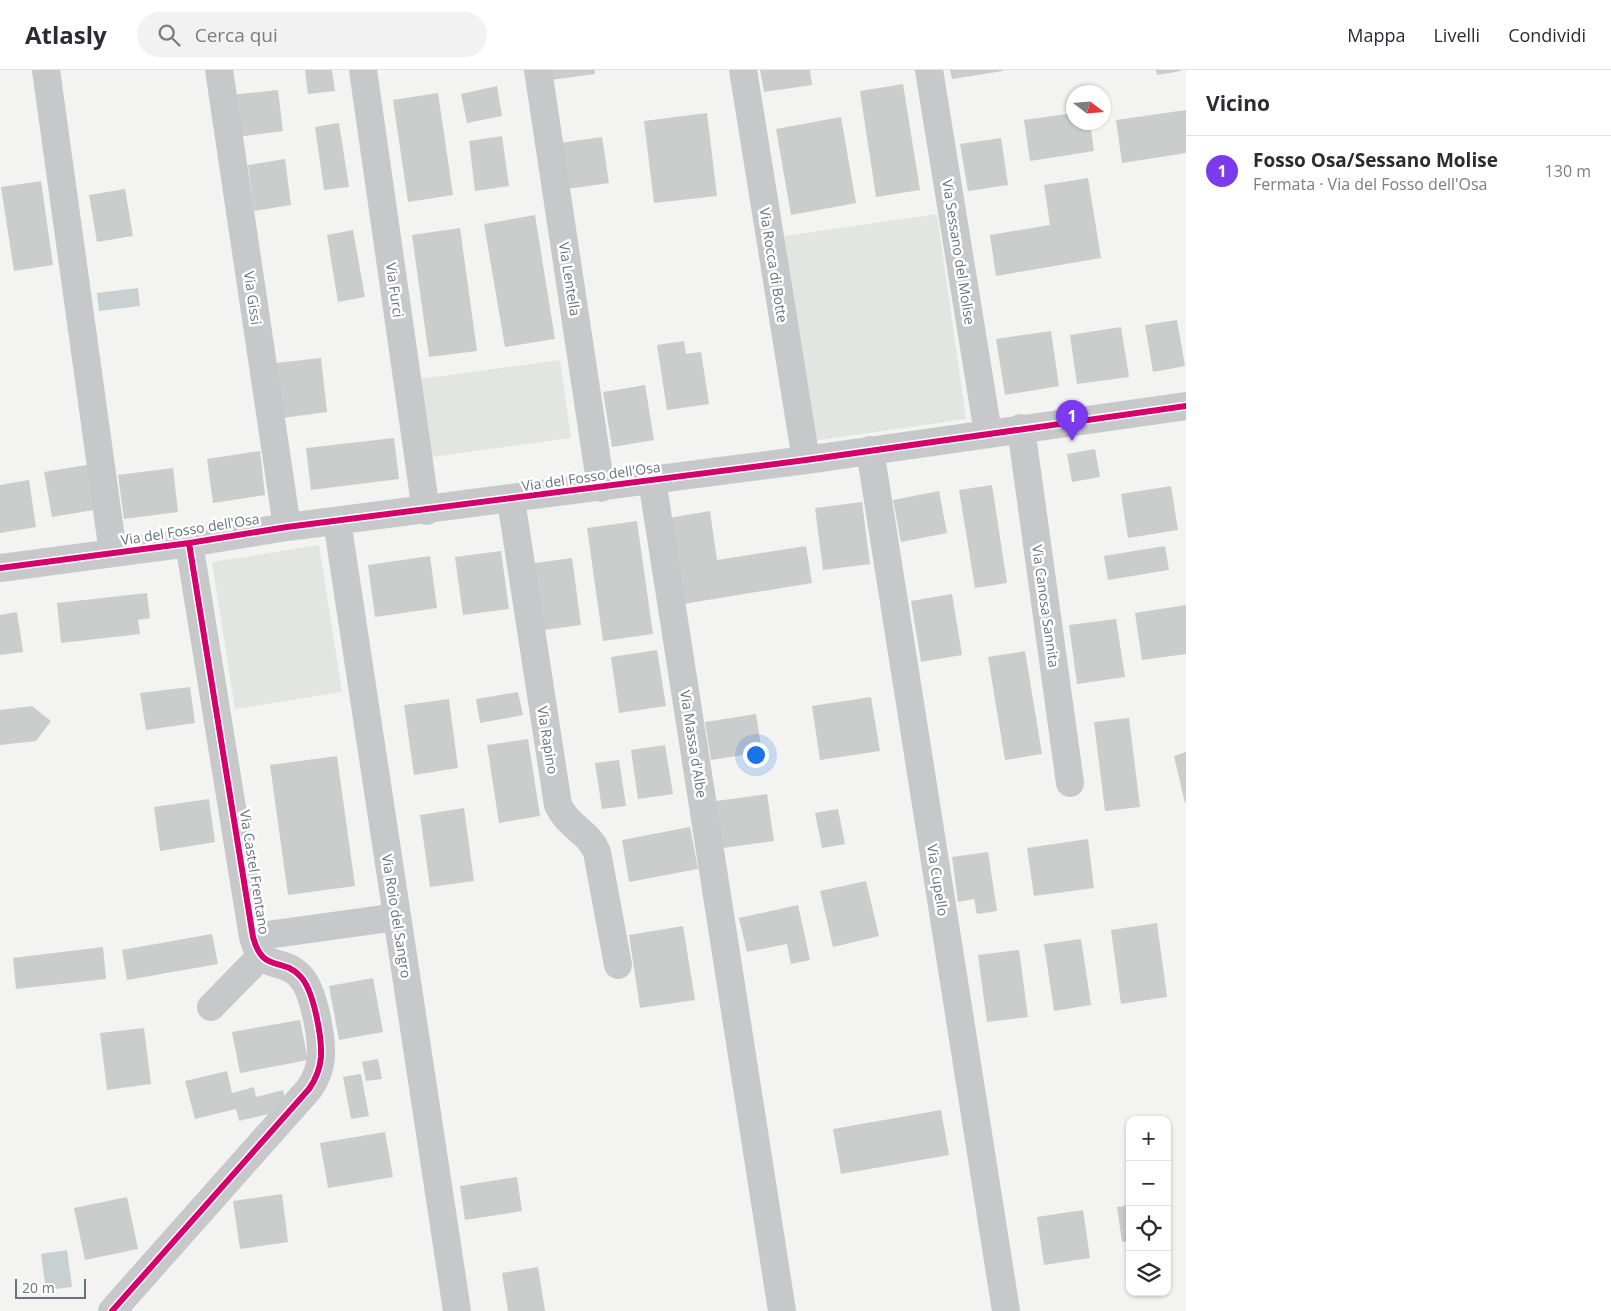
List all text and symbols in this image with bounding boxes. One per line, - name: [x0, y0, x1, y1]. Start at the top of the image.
- search box: [137, 12, 487, 57]
- text: Atlasly: [25, 18, 107, 51]
- icon: search: [155, 21, 183, 49]
- text: Cerca qui: [195, 22, 278, 48]
- text: Mappa: [1347, 23, 1405, 47]
- text: Livelli: [1433, 23, 1480, 47]
- text: Condividi: [1508, 23, 1586, 47]
- north arrow: [1066, 85, 1111, 130]
- text: Vicino: [1206, 89, 1270, 117]
- text: Fosso Osa/Sessano Molise: [1253, 147, 1498, 173]
- text: 1: [1217, 160, 1227, 182]
- text: 130 m: [1545, 160, 1591, 182]
- text: Fermata · Via del Fosso dell'Osa: [1253, 173, 1487, 195]
- street label: Via Sessano del Molise: [938, 178, 980, 326]
- street label: Via Rocca di Botte: [756, 206, 792, 324]
- street label: Via Lentella: [555, 241, 585, 317]
- street label: Via Furci: [382, 261, 408, 319]
- street label: Via Gissi: [240, 270, 266, 326]
- pin: 1: [1056, 400, 1088, 441]
- street label: Via del Fosso dell'Osa: [520, 457, 662, 495]
- street label: Via del Fosso dell'Osa: [119, 509, 261, 549]
- street label: Via Canosa Sannita: [1028, 543, 1064, 669]
- street label: Via Massa d'Albe: [676, 689, 712, 799]
- street label: Via Rapino: [533, 705, 563, 775]
- your location: [743, 742, 769, 768]
- street label: Via Castel Frentano: [236, 808, 274, 936]
- street label: Via Cupello: [923, 843, 953, 917]
- street label: Via Roio del Sangro: [378, 853, 416, 979]
- map controls: [1126, 1116, 1171, 1296]
- button: +: [1126, 1116, 1171, 1161]
- button: −: [1126, 1161, 1171, 1206]
- button: locate: [1126, 1206, 1171, 1251]
- button: layers: [1126, 1251, 1171, 1296]
- scale bar: [15, 1276, 86, 1299]
- text: 20 m: [22, 1278, 55, 1297]

